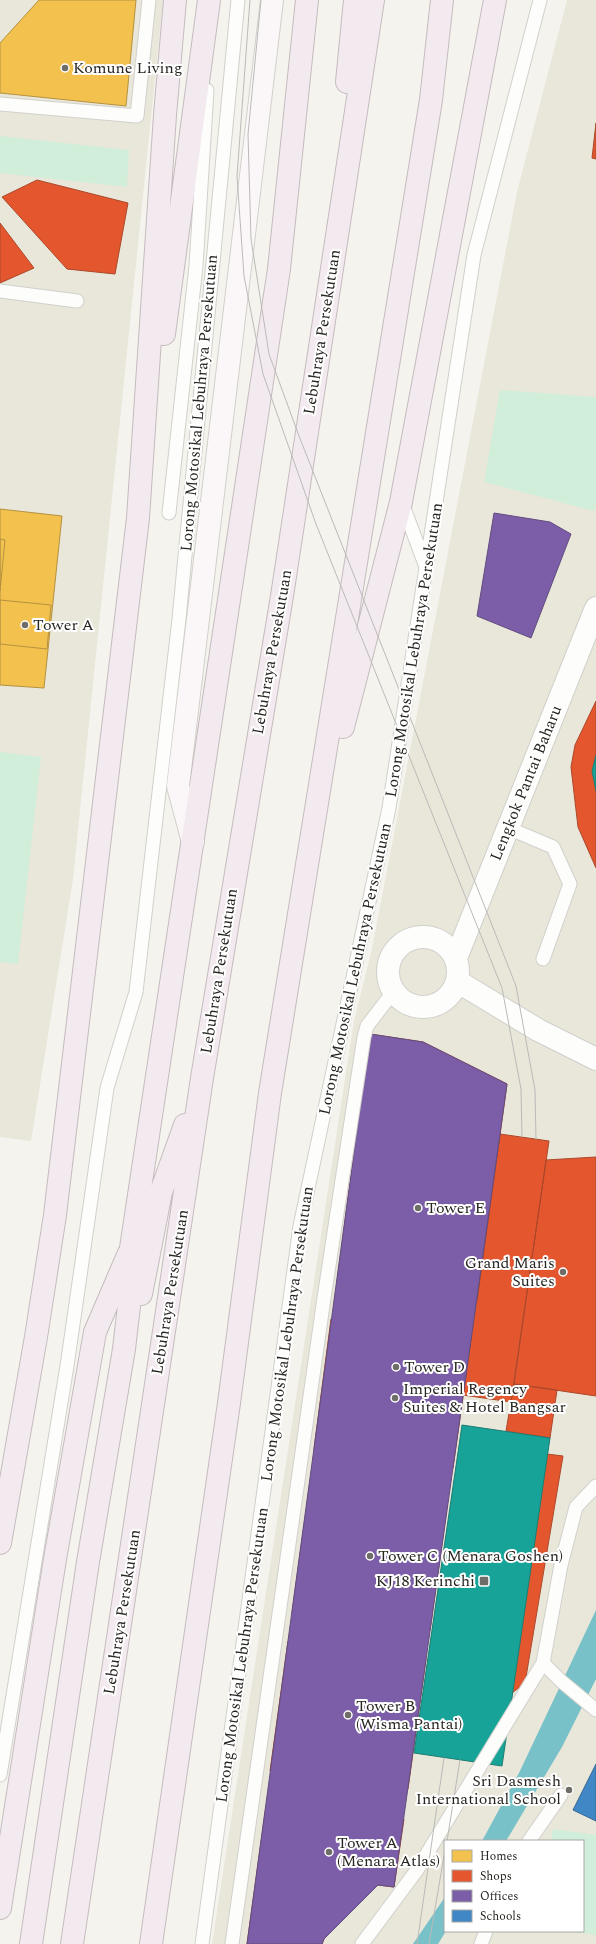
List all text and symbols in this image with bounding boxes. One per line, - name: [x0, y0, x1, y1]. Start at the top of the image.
- place label: Komune Living: [73, 56, 182, 80]
- marker: Komune Living: [60, 63, 70, 73]
- street label: Lebuhraya Persekutuan: [297, 248, 347, 416]
- street label: Lorong Motosikal Lebuhraya Persekutuan: [174, 253, 224, 553]
- street label: Lorong Motosikal Lebuhraya Persekutuan: [379, 501, 449, 799]
- street label: Lebuhraya Persekutuan: [246, 568, 298, 736]
- place label: Tower A: [33, 613, 94, 637]
- marker: Tower A: [20, 620, 30, 630]
- street label: Lengkok Pantai Baharu: [484, 702, 568, 864]
- street label: Lorong Motosikal Lebuhraya Persekutuan: [312, 821, 398, 1117]
- street label: Lebuhraya Persekutuan: [194, 887, 244, 1055]
- street label: Lorong Motosikal Lebuhraya Persekutuan: [254, 1185, 320, 1483]
- place label: Tower E: [426, 1196, 485, 1220]
- marker: Tower E: [413, 1203, 423, 1213]
- street label: Lebuhraya Persekutuan: [145, 1208, 195, 1376]
- place label: Grand Maris Suites: [465, 1251, 555, 1293]
- marker: Grand Maris Suites: [558, 1267, 568, 1277]
- place label: Tower D: [404, 1355, 465, 1379]
- marker: Tower D: [391, 1362, 401, 1372]
- place label: Imperial Regency Suites & Hotel Bangsar: [403, 1377, 566, 1419]
- marker: Imperial Regency Suites & Hotel Bangsar: [390, 1393, 400, 1403]
- street label: Lorong Motosikal Lebuhraya Persekutuan: [209, 1506, 275, 1804]
- street label: Lebuhraya Persekutuan: [97, 1528, 147, 1696]
- place label: Tower C (Menara Goshen): [378, 1544, 563, 1568]
- marker: Tower C (Menara Goshen): [365, 1551, 375, 1561]
- place label: KJ18 Kerinchi: [376, 1569, 475, 1593]
- marker: KJ18 Kerinchi: [478, 1575, 490, 1587]
- place label: Tower B (Wisma Pantai): [356, 1694, 462, 1736]
- marker: Tower B (Wisma Pantai): [343, 1710, 353, 1720]
- place label: Sri Dasmesh International School: [416, 1769, 561, 1811]
- marker: Sri Dasmesh International School: [564, 1785, 574, 1795]
- place label: Tower A (Menara Atlas): [337, 1831, 440, 1873]
- legend: [444, 1840, 584, 1932]
- marker: Tower A (Menara Atlas): [324, 1847, 334, 1857]
- text: Homes: [480, 1847, 518, 1866]
- text: Shops: [480, 1867, 512, 1886]
- text: Offices: [480, 1887, 519, 1906]
- text: Schools: [480, 1907, 521, 1926]

